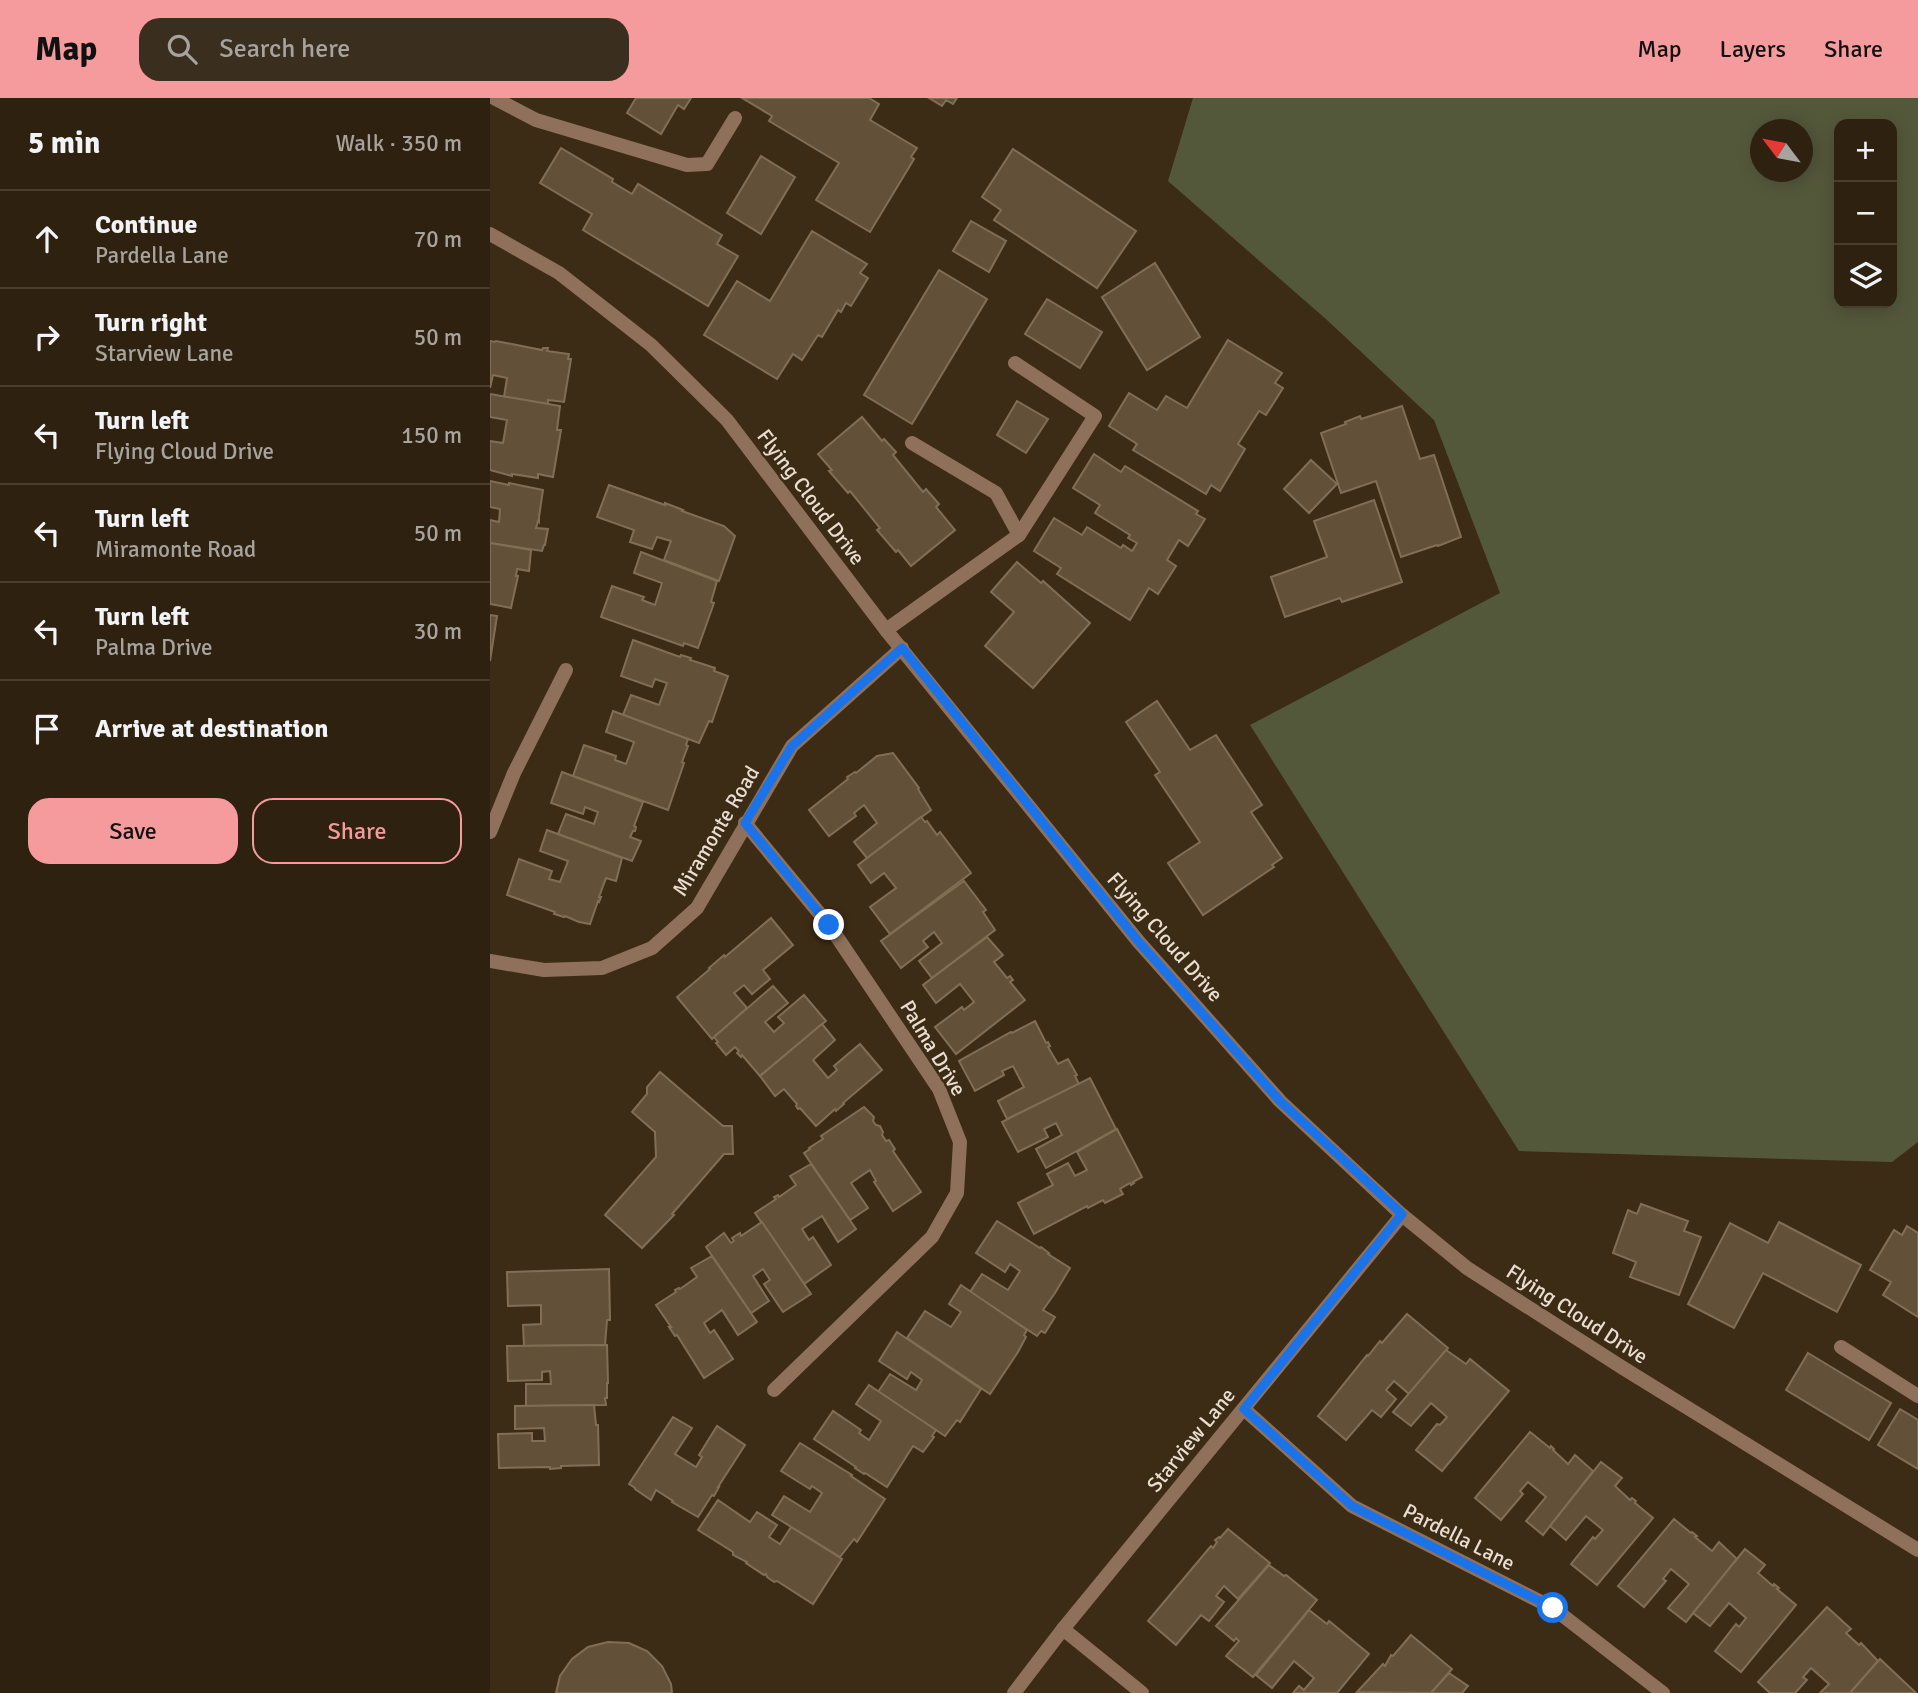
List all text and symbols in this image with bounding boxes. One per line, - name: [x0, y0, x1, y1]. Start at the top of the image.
- search box: [139, 18, 629, 81]
- text: Map: [35, 29, 97, 70]
- icon: search: [163, 30, 201, 68]
- text: Search here: [219, 33, 350, 65]
- text: Map: [1637, 34, 1682, 64]
- text: Layers: [1720, 34, 1786, 64]
- text: Share: [1824, 34, 1883, 64]
- north arrow: [1750, 119, 1813, 182]
- map controls: [1834, 119, 1897, 308]
- button: +: [1834, 119, 1897, 182]
- text: 5 min: [28, 125, 100, 162]
- text: Walk · 350 m: [336, 129, 462, 158]
- button: −: [1834, 182, 1897, 245]
- text: Continue: [95, 209, 197, 241]
- icon: ahead: [28, 220, 66, 258]
- text: 70 m: [414, 225, 462, 254]
- text: Pardella Lane: [95, 241, 229, 270]
- button: layers: [1834, 245, 1897, 308]
- text: Turn right: [95, 307, 207, 339]
- icon: right: [28, 318, 66, 356]
- text: 50 m: [414, 323, 462, 352]
- text: Starview Lane: [95, 339, 233, 368]
- text: Turn left: [95, 405, 189, 437]
- icon: left: [28, 416, 66, 454]
- text: 150 m: [401, 421, 462, 450]
- street label: Flying Cloud Drive: [751, 424, 871, 570]
- text: Flying Cloud Drive: [95, 437, 274, 466]
- text: Turn left: [95, 503, 189, 535]
- icon: left: [28, 514, 66, 552]
- text: 50 m: [414, 519, 462, 548]
- text: Miramonte Road: [95, 535, 256, 564]
- text: Turn left: [95, 601, 189, 633]
- icon: left: [28, 612, 66, 650]
- text: 30 m: [414, 617, 462, 646]
- text: Palma Drive: [95, 633, 212, 662]
- icon: arrive: [28, 710, 66, 748]
- text: Arrive at destination: [95, 713, 328, 745]
- street label: Miramonte Road: [667, 761, 765, 901]
- button: Save: [28, 798, 238, 864]
- button: Share: [252, 798, 462, 864]
- street label: Flying Cloud Drive: [1102, 867, 1228, 1007]
- route end: [813, 909, 844, 940]
- street label: Palma Drive: [894, 995, 972, 1101]
- street label: Flying Cloud Drive: [1501, 1259, 1653, 1369]
- street label: Starview Lane: [1141, 1383, 1241, 1497]
- street label: Pardella Lane: [1399, 1498, 1519, 1576]
- route start: [1537, 1592, 1568, 1623]

